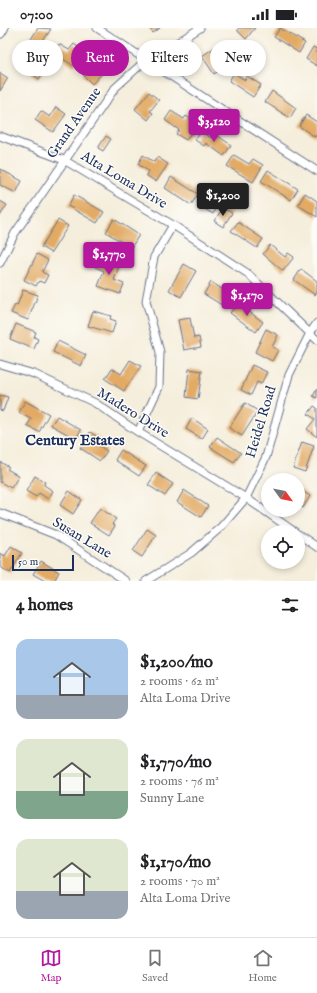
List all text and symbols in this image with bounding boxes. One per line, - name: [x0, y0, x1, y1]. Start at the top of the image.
- text: 07:00: [20, 5, 53, 24]
- chip: Buy: [12, 40, 63, 76]
- chip: Rent: [71, 40, 129, 76]
- chip: Filters: [137, 40, 202, 76]
- chip: New: [210, 40, 266, 76]
- street label: Grand Avenue: [43, 83, 106, 162]
- pin: $3,120: [181, 109, 247, 143]
- text: $3,120: [198, 113, 230, 130]
- street label: Alta Loma Drive: [77, 147, 171, 213]
- pin: $1,200: [190, 183, 256, 217]
- text: $1,200: [206, 187, 240, 204]
- pin: $1,770: [76, 242, 142, 276]
- text: $1,770: [92, 246, 126, 263]
- pin: $1,170: [214, 283, 280, 317]
- text: $1,170: [231, 287, 263, 304]
- street label: Heidel Road: [242, 383, 281, 460]
- street label: Madero Drive: [94, 384, 173, 443]
- district label: Century Estates: [25, 431, 125, 450]
- north arrow: [261, 473, 305, 517]
- map controls: [261, 473, 305, 569]
- street label: Susan Lane: [49, 513, 115, 563]
- button: locate: [261, 525, 305, 569]
- scale bar: [12, 553, 74, 572]
- text: 50 m: [18, 555, 38, 569]
- icon: filters: [279, 594, 301, 616]
- text: 4 homes: [16, 595, 73, 616]
- text: $1,200/mo: [140, 652, 213, 673]
- icon: home: [48, 655, 96, 703]
- text: 2 rooms · 62 m²: [140, 673, 219, 690]
- text: Alta Loma Drive: [140, 690, 230, 707]
- text: $1,770/mo: [140, 752, 212, 773]
- icon: home: [48, 755, 96, 803]
- text: 2 rooms · 76 m²: [140, 773, 219, 790]
- text: Sunny Lane: [140, 790, 204, 807]
- text: $1,170/mo: [140, 852, 211, 873]
- icon: home: [48, 855, 96, 903]
- text: 2 rooms · 70 m²: [140, 873, 220, 890]
- text: Alta Loma Drive: [140, 890, 230, 907]
- tab: Map: [40, 947, 62, 985]
- tab: Saved: [142, 947, 168, 985]
- tab: Home: [248, 947, 277, 985]

